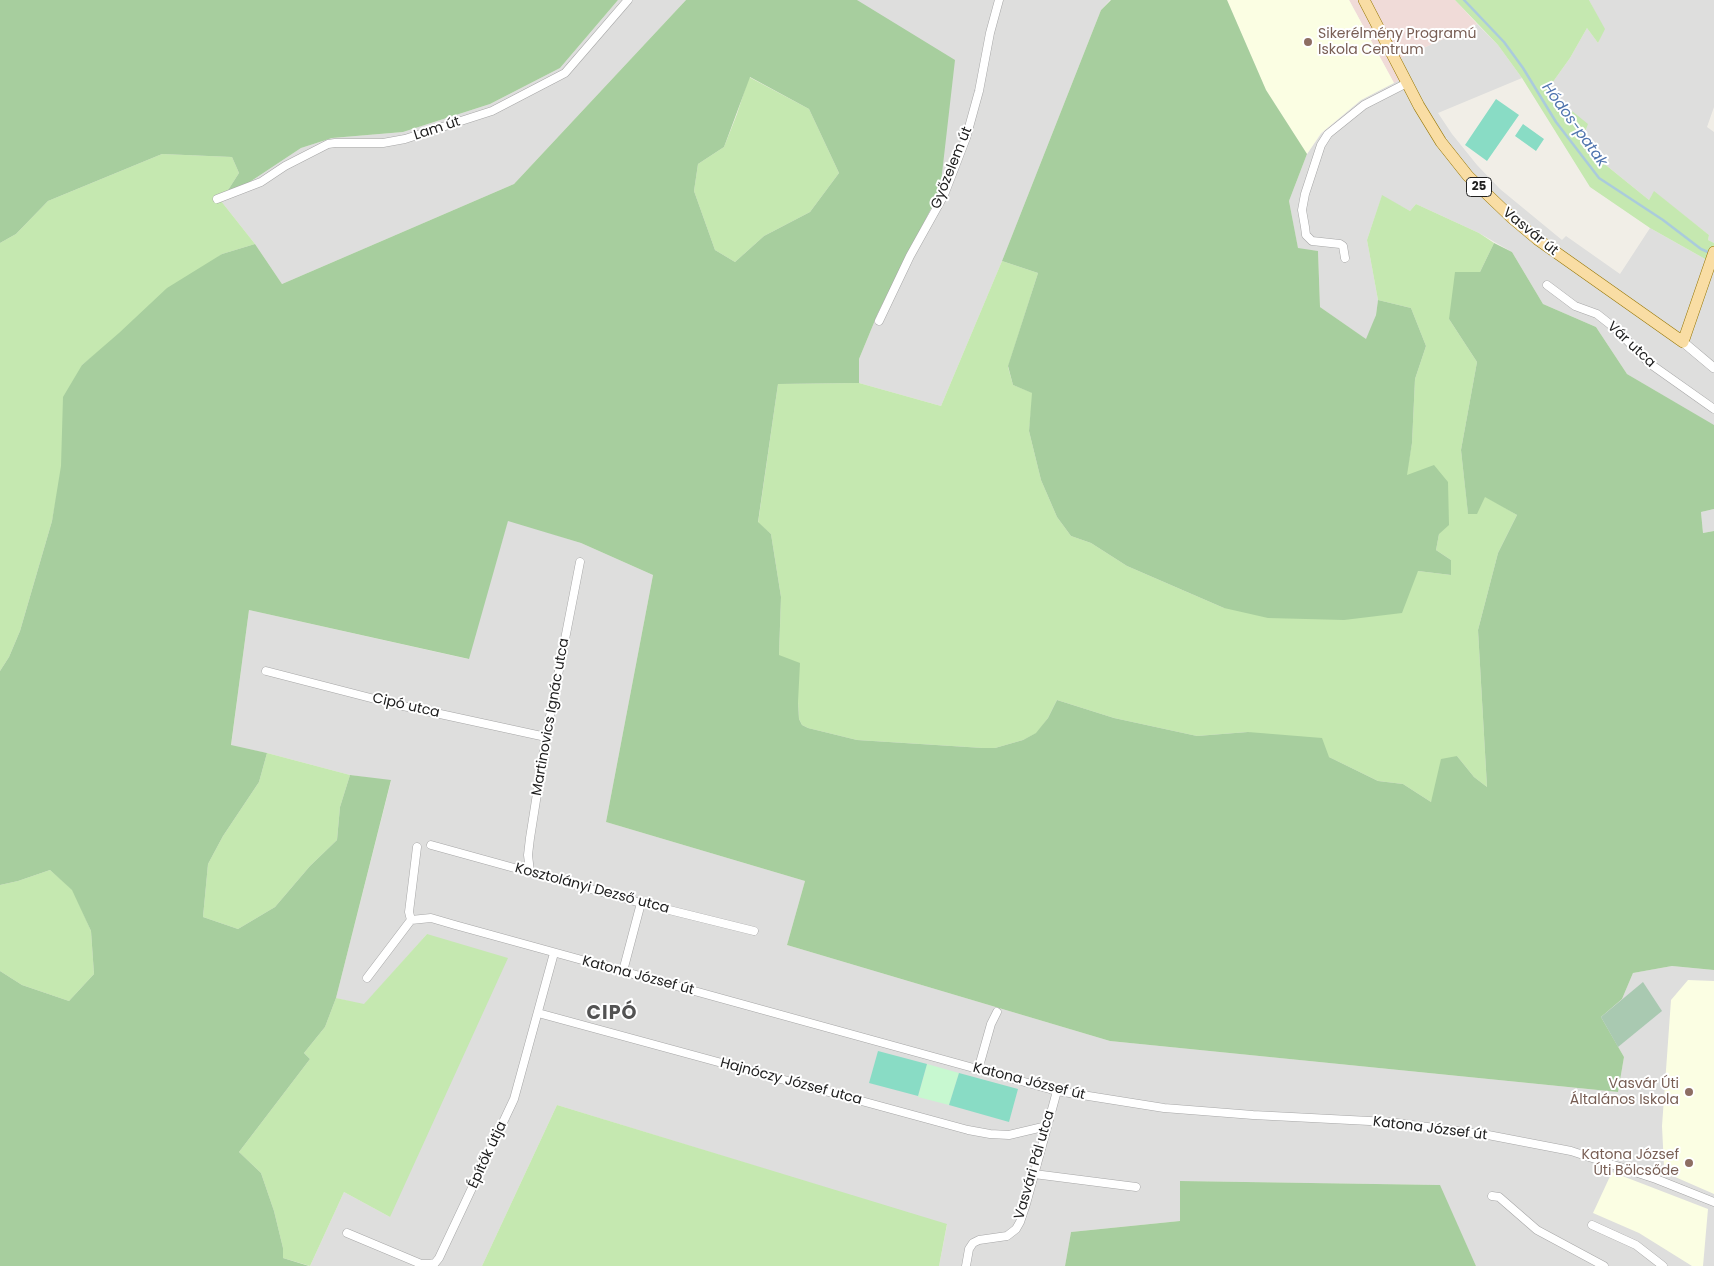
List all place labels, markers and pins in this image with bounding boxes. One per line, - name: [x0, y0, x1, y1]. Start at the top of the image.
- place label: Sikerélmény Programú Iskola Centrum: [1318, 26, 1476, 58]
- marker: Sikerélmény Programú Iskola Centrum: [1302, 36, 1314, 48]
- place label: Vasvár Úti Általános Iskola: [1570, 1076, 1679, 1108]
- marker: Vasvár Úti Általános Iskola: [1683, 1086, 1695, 1098]
- place label: Katona József Úti Bölcsőde: [1582, 1147, 1679, 1180]
- marker: Katona József Úti Bölcsőde: [1683, 1157, 1695, 1169]

